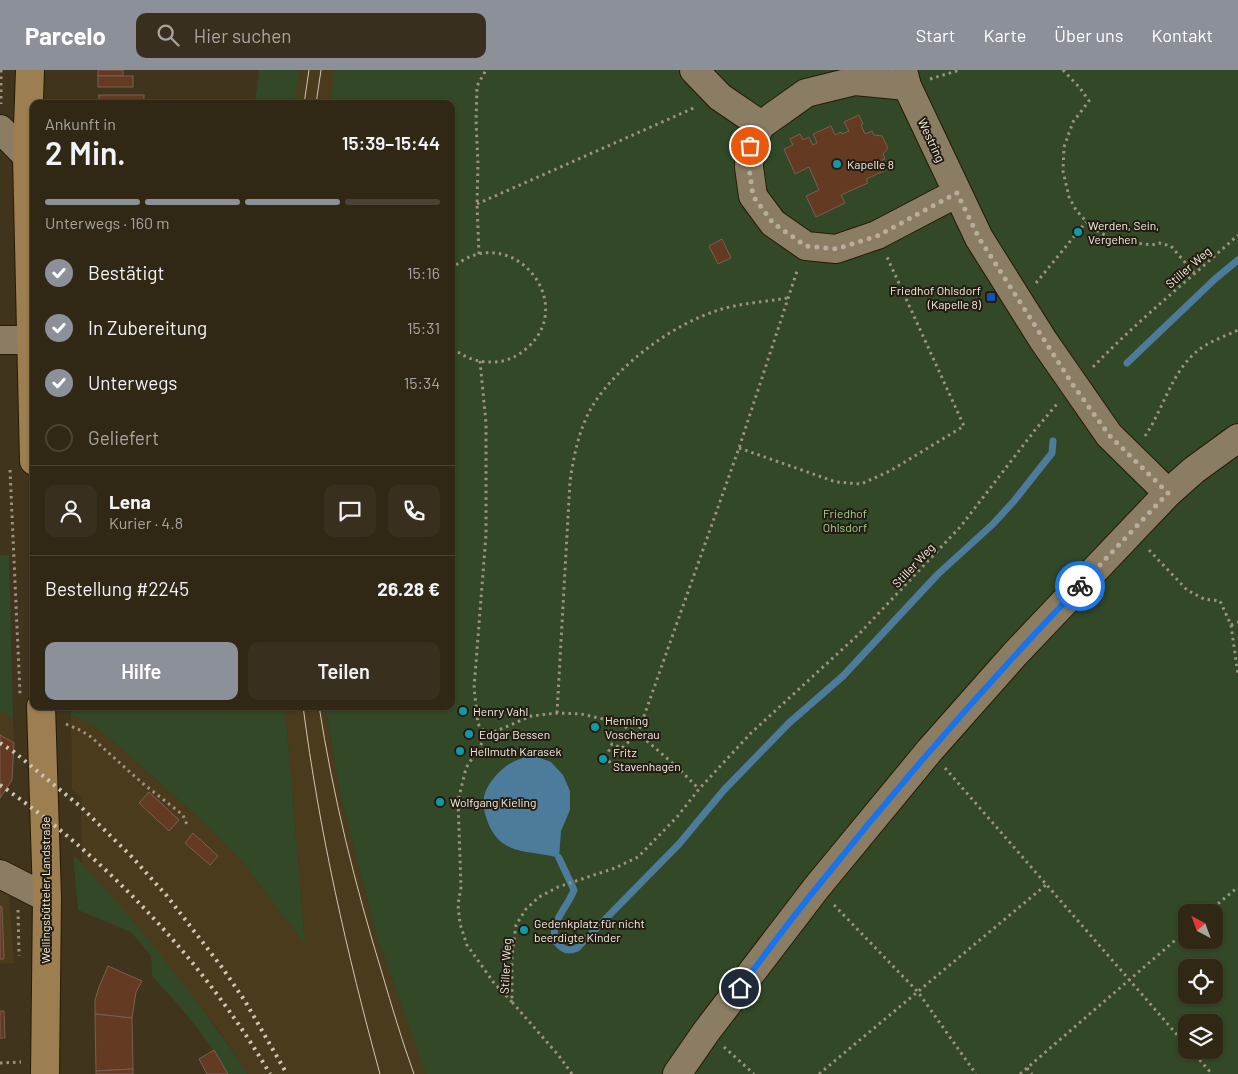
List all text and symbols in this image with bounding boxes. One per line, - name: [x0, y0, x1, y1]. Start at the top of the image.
- search box: [136, 13, 486, 58]
- text: Parcelo: [25, 21, 106, 50]
- icon: search: [154, 21, 182, 49]
- text: Hier suchen: [194, 24, 292, 47]
- text: Start: [916, 24, 955, 46]
- text: Karte: [983, 24, 1026, 46]
- text: Über uns: [1054, 24, 1123, 46]
- text: Kontakt: [1151, 24, 1213, 46]
- text: Ankunft in: [45, 114, 116, 133]
- street label: Westring: [916, 116, 948, 164]
- pin: [729, 125, 771, 167]
- text: 15:39–15:44: [342, 131, 440, 154]
- icon: bag: [736, 132, 764, 160]
- text: 2 Min.: [45, 133, 126, 171]
- place label: Kapelle 8: [847, 157, 894, 171]
- marker: Kapelle 8: [831, 158, 843, 170]
- text: Unterwegs · 160 m: [45, 213, 169, 232]
- place label: Werden, Sein, Vergehen: [1088, 218, 1159, 246]
- marker: Werden, Sein, Vergehen: [1072, 226, 1084, 238]
- street label: Stiller Weg: [1162, 243, 1214, 291]
- icon: check: [45, 259, 73, 287]
- text: Bestätigt: [88, 261, 164, 284]
- text: 15:16: [407, 263, 440, 282]
- place label: Friedhof Ohlsdorf (Kapelle 8): [890, 283, 982, 311]
- marker: Friedhof Ohlsdorf (Kapelle 8): [985, 291, 997, 303]
- icon: check: [45, 314, 73, 342]
- text: In Zubereitung: [88, 316, 207, 339]
- text: 15:31: [407, 318, 440, 337]
- icon: check: [45, 369, 73, 397]
- text: Unterwegs: [88, 371, 177, 394]
- text: 15:34: [404, 373, 440, 392]
- text: Geliefert: [88, 426, 159, 449]
- button: person: [45, 485, 97, 537]
- button: chat: [324, 485, 376, 537]
- button: phone: [388, 485, 440, 537]
- text: Lena: [109, 490, 151, 513]
- park label: Friedhof Ohlsdorf: [823, 506, 867, 534]
- text: Kurier · 4.8: [109, 513, 183, 532]
- street label: Stiller Weg: [889, 540, 937, 590]
- courier: [1055, 561, 1105, 611]
- icon: bike: [1066, 572, 1094, 600]
- text: Bestellung #2245: [45, 577, 189, 600]
- text: 26.28 €: [377, 577, 440, 600]
- button: Hilfe: [45, 642, 238, 700]
- button: Teilen: [248, 642, 440, 700]
- place label: Henry Vahl: [473, 704, 528, 718]
- marker: Henry Vahl: [457, 705, 469, 717]
- place label: Henning Voscherau: [605, 713, 660, 741]
- marker: Henning Voscherau: [589, 721, 601, 733]
- place label: Edgar Bessen: [479, 727, 550, 741]
- marker: Edgar Bessen: [463, 728, 475, 740]
- place label: Hellmuth Karasek: [470, 744, 561, 758]
- marker: Hellmuth Karasek: [454, 745, 466, 757]
- place label: Fritz Stavenhagen: [613, 745, 681, 773]
- marker: Fritz Stavenhagen: [597, 753, 609, 765]
- place label: Wolfgang Kieling: [450, 795, 536, 809]
- marker: Wolfgang Kieling: [434, 796, 446, 808]
- street label: Wellingsbütteler Landstraße: [38, 817, 52, 963]
- north arrow: [1178, 904, 1222, 949]
- map controls: [1178, 904, 1223, 1059]
- place label: Gedenkplatz für nicht beerdigte Kinder: [534, 916, 645, 944]
- marker: Gedenkplatz für nicht beerdigte Kinder: [518, 924, 530, 936]
- street label: Stiller Weg: [497, 938, 513, 994]
- button: locate: [1178, 959, 1223, 1004]
- pin: [719, 967, 761, 1009]
- icon: home: [726, 974, 754, 1002]
- button: layers: [1178, 1014, 1223, 1059]

